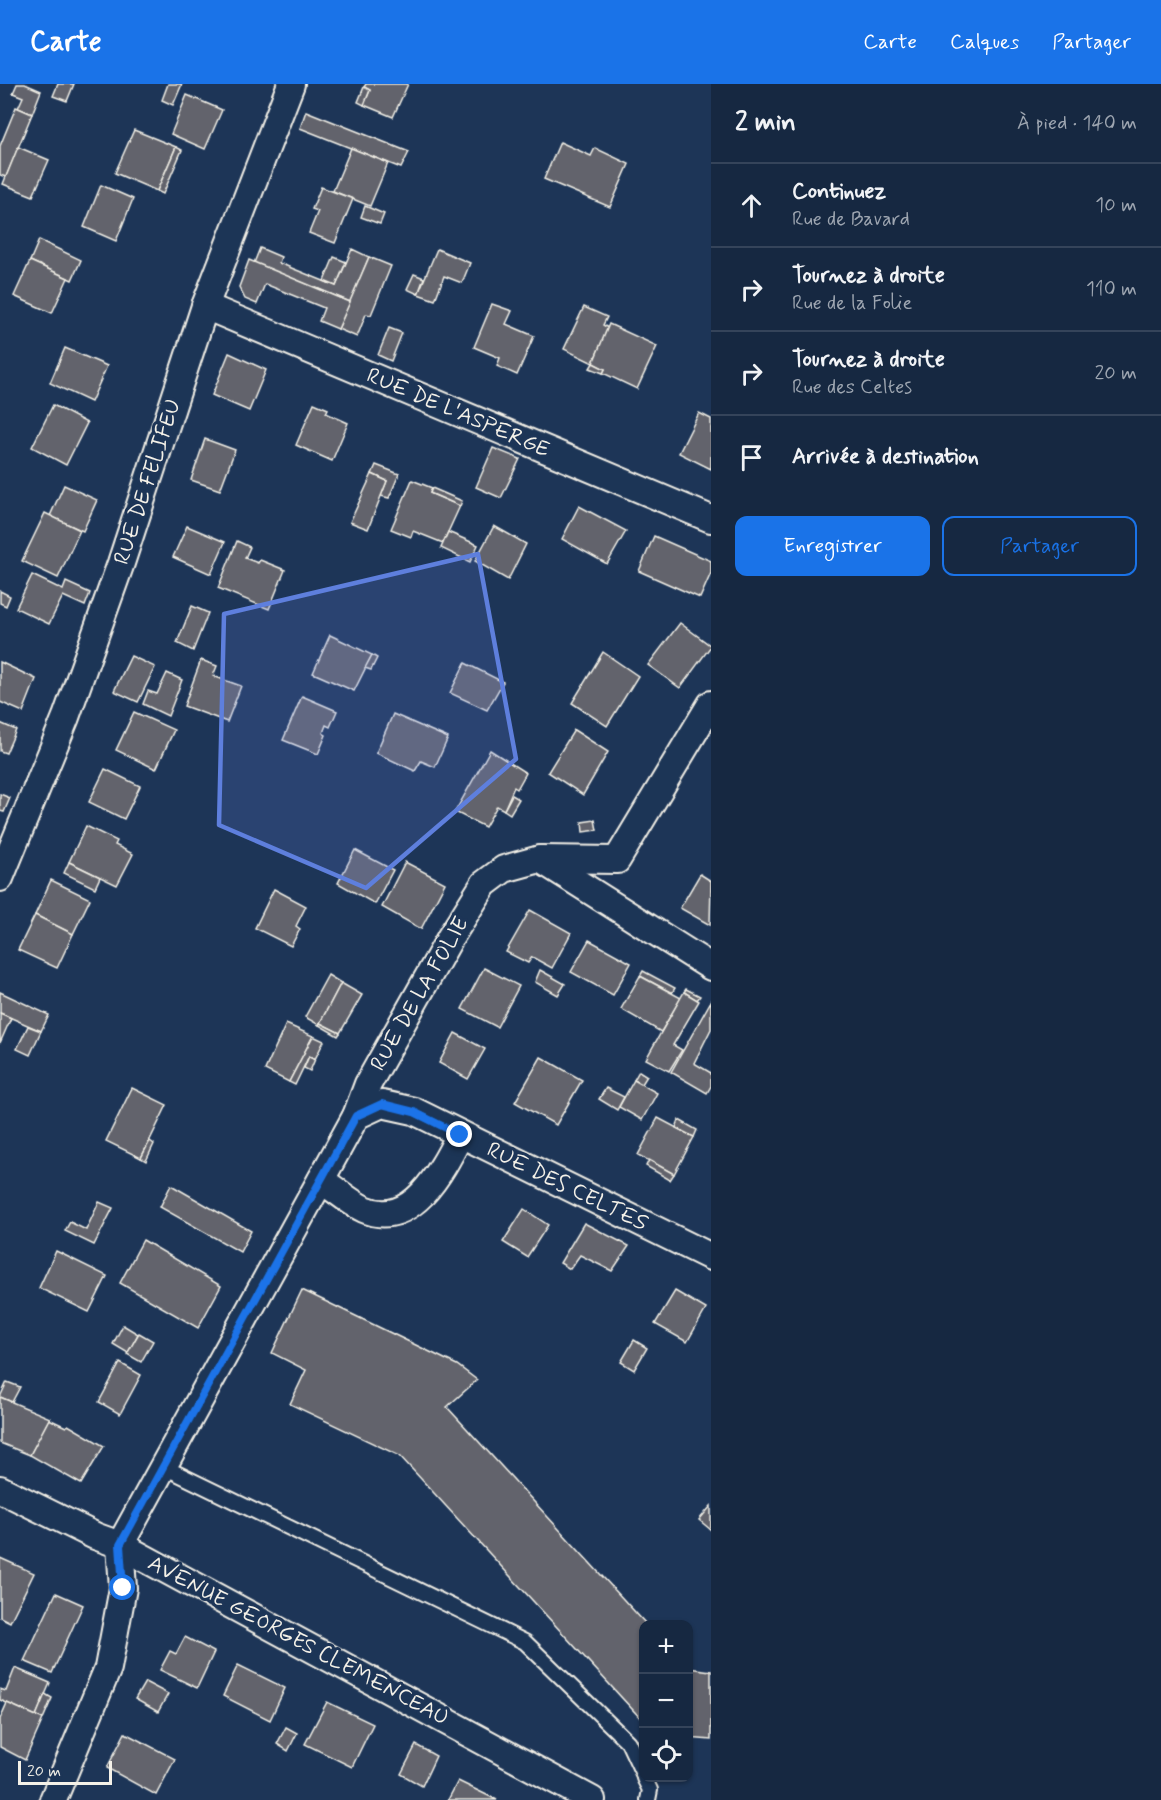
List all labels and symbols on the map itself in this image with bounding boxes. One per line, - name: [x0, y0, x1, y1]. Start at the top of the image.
- street label: RUE DE L'ASPERGE: [362, 362, 554, 464]
- street label: RUE DE FELIFEU: [108, 396, 188, 568]
- street label: RUE DE LA FOLIE: [364, 912, 476, 1076]
- route end: [446, 1121, 472, 1147]
- street label: RUE DES CELTES: [482, 1136, 652, 1238]
- street label: AVENUE GEORGES CLEMENCEAU: [143, 1550, 453, 1732]
- route start: [109, 1574, 135, 1600]
- scale bar: [18, 1758, 112, 1786]

